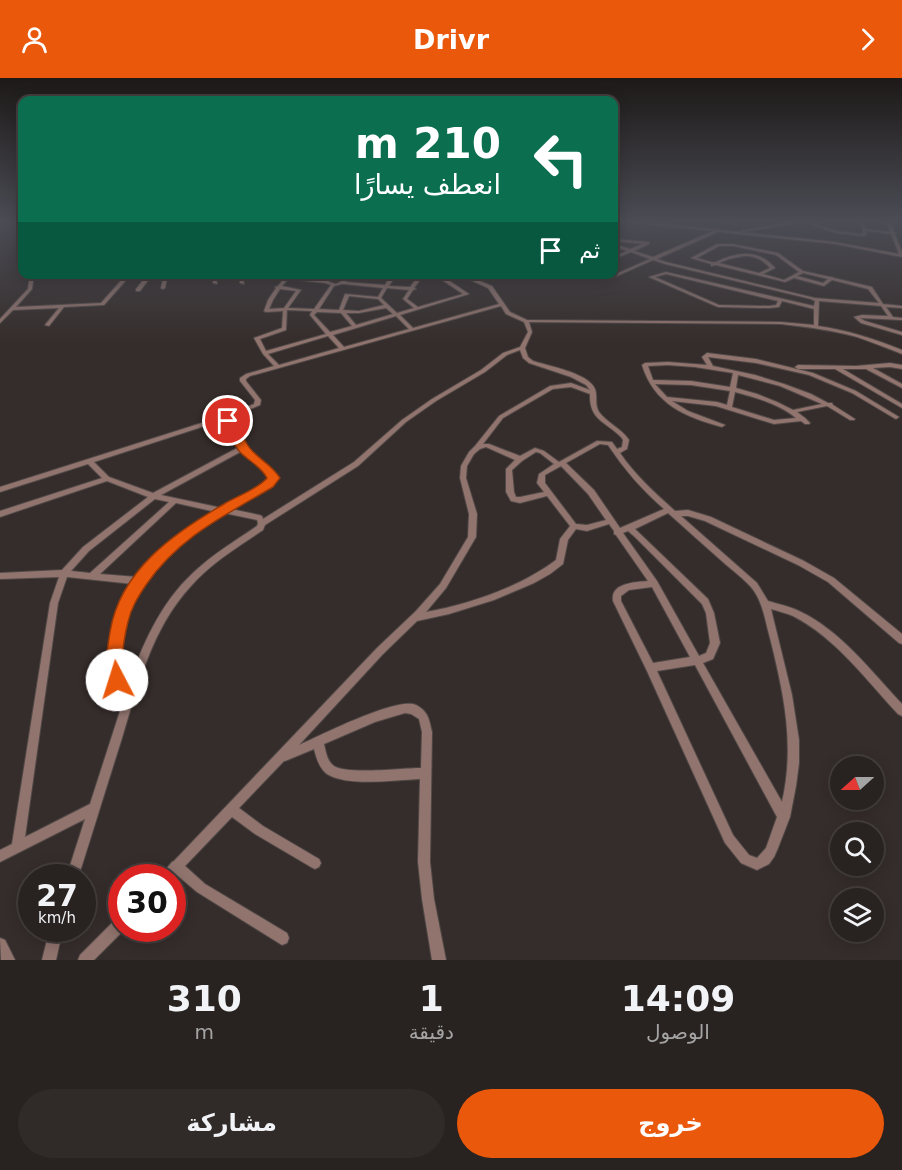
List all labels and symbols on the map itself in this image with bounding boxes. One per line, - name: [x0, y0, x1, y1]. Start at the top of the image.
- pin: [202, 395, 253, 446]
- position arrow: [85, 648, 149, 712]
- north arrow: [830, 756, 884, 810]
- speed limit sign: 30: [108, 864, 186, 942]

